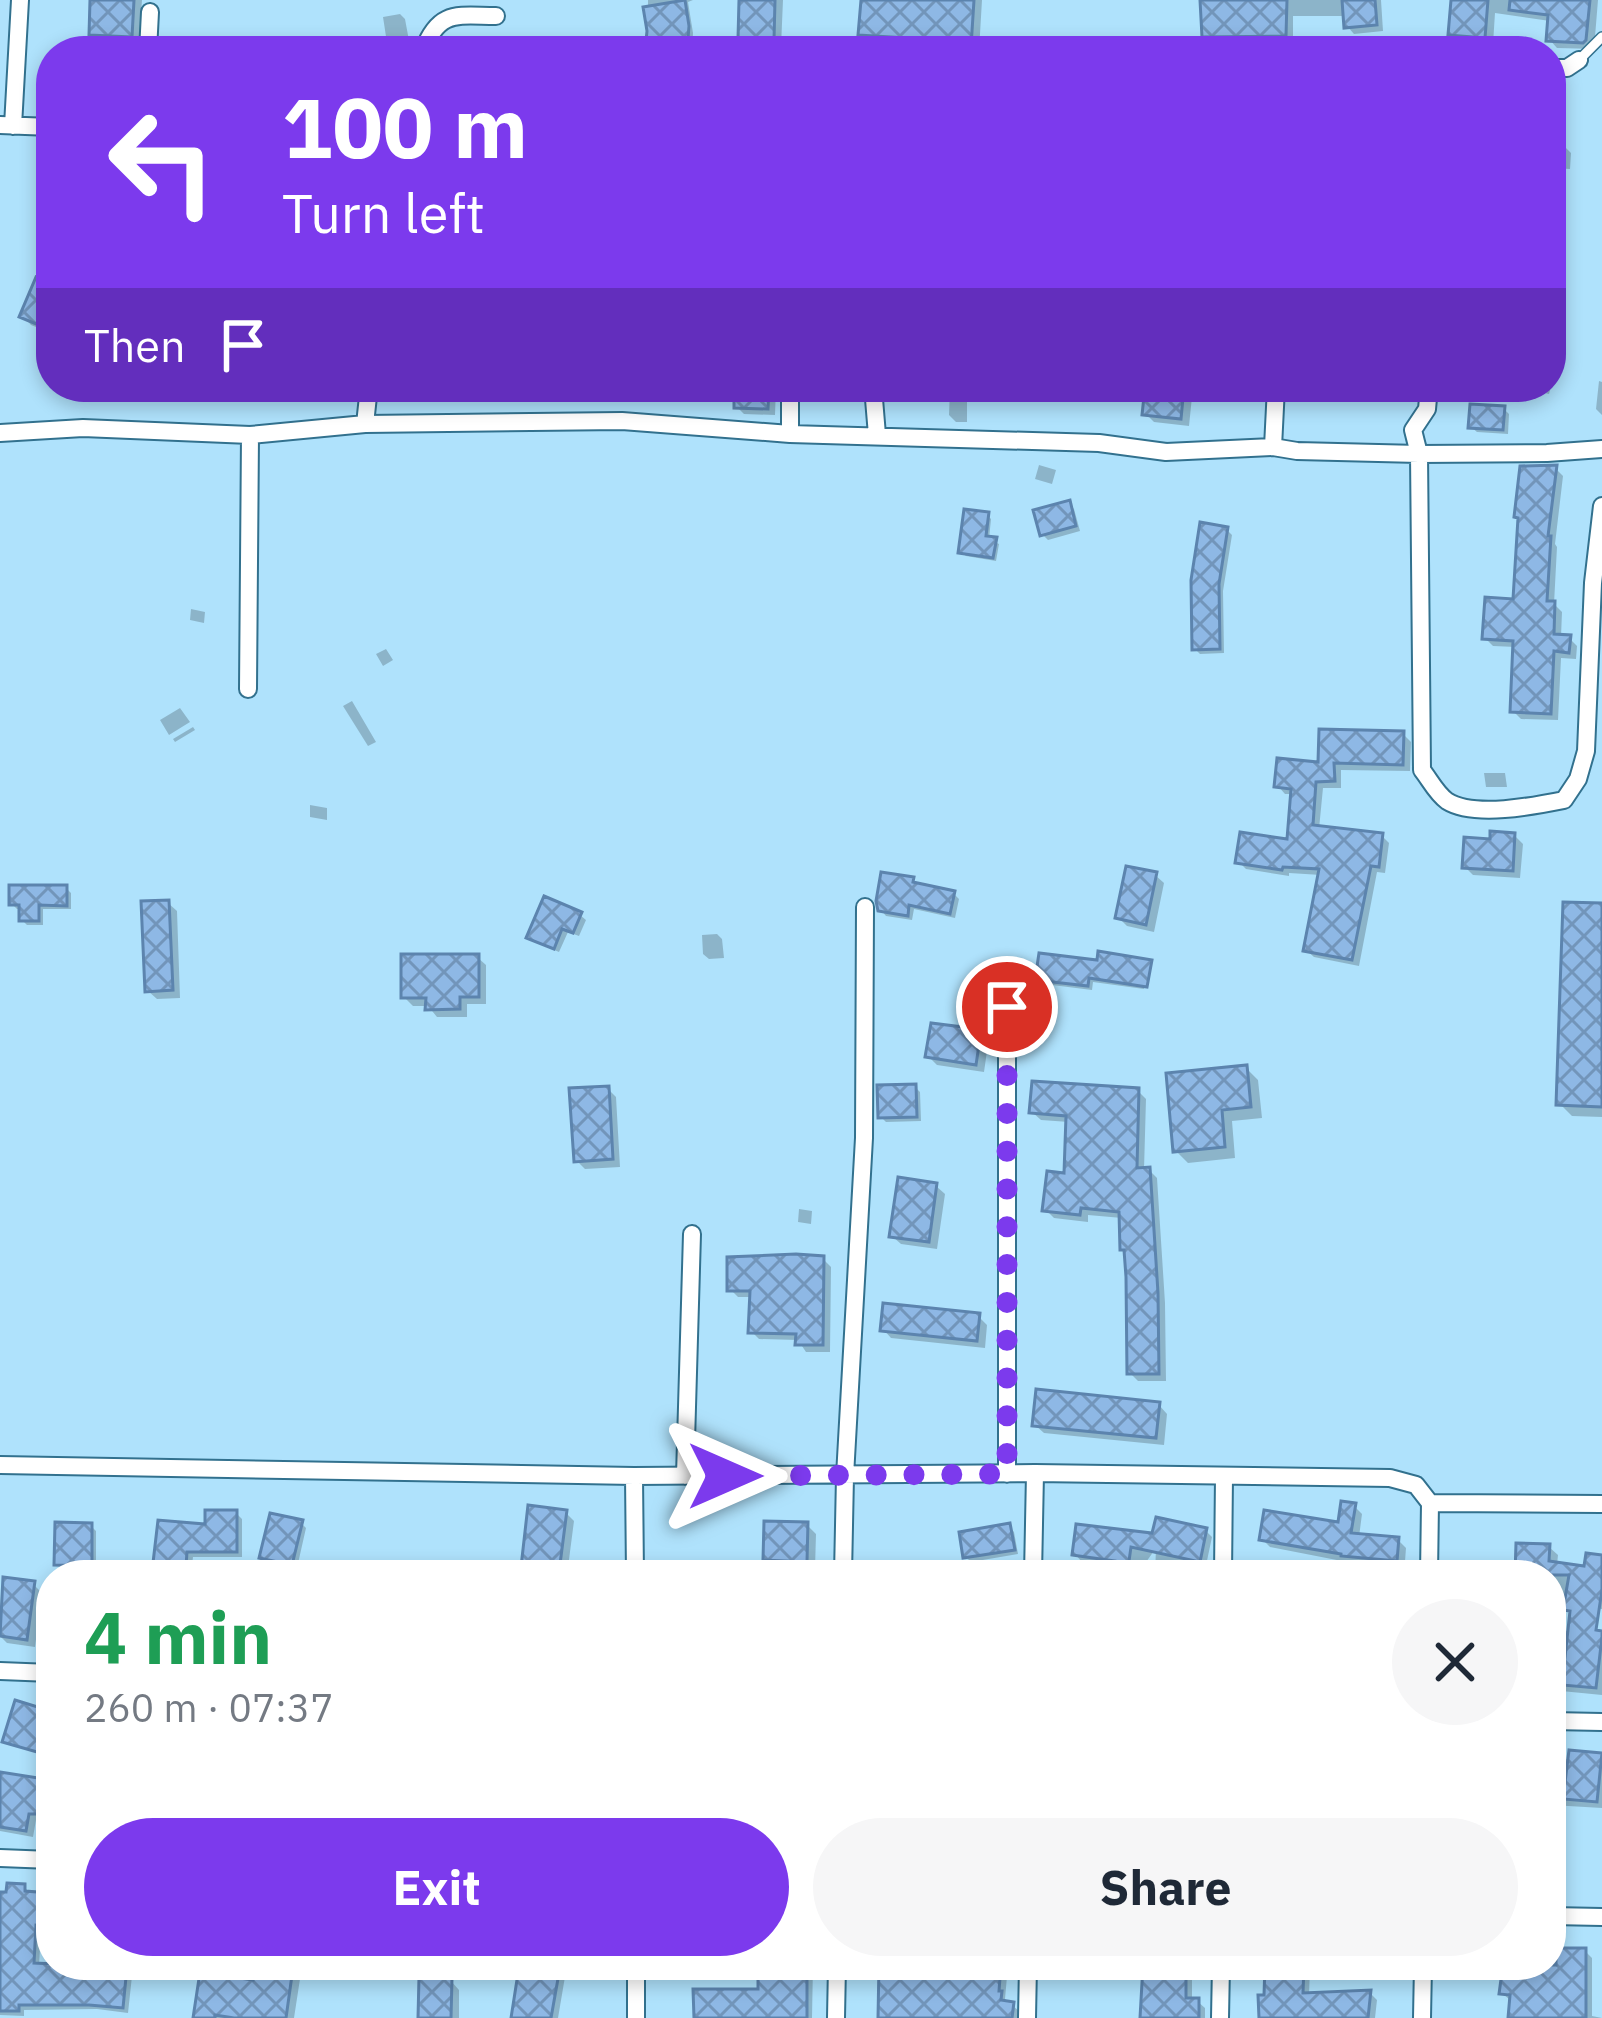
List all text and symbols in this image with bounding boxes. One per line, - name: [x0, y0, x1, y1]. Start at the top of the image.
- text: 100 m: [282, 72, 528, 181]
- icon: left: [84, 84, 240, 240]
- text: Turn left: [282, 178, 485, 248]
- icon: arrive: [210, 312, 276, 378]
- text: Then: [84, 316, 186, 374]
- pin: [956, 956, 1058, 1058]
- icon: arrive: [974, 974, 1040, 1040]
- position arrow: [662, 1413, 788, 1539]
- text: 4 min: [84, 1590, 272, 1684]
- button: close: [1392, 1599, 1518, 1725]
- text: 260 m · 07:37: [84, 1682, 334, 1733]
- button: Exit: [84, 1818, 789, 1956]
- button: Share: [813, 1818, 1518, 1956]

